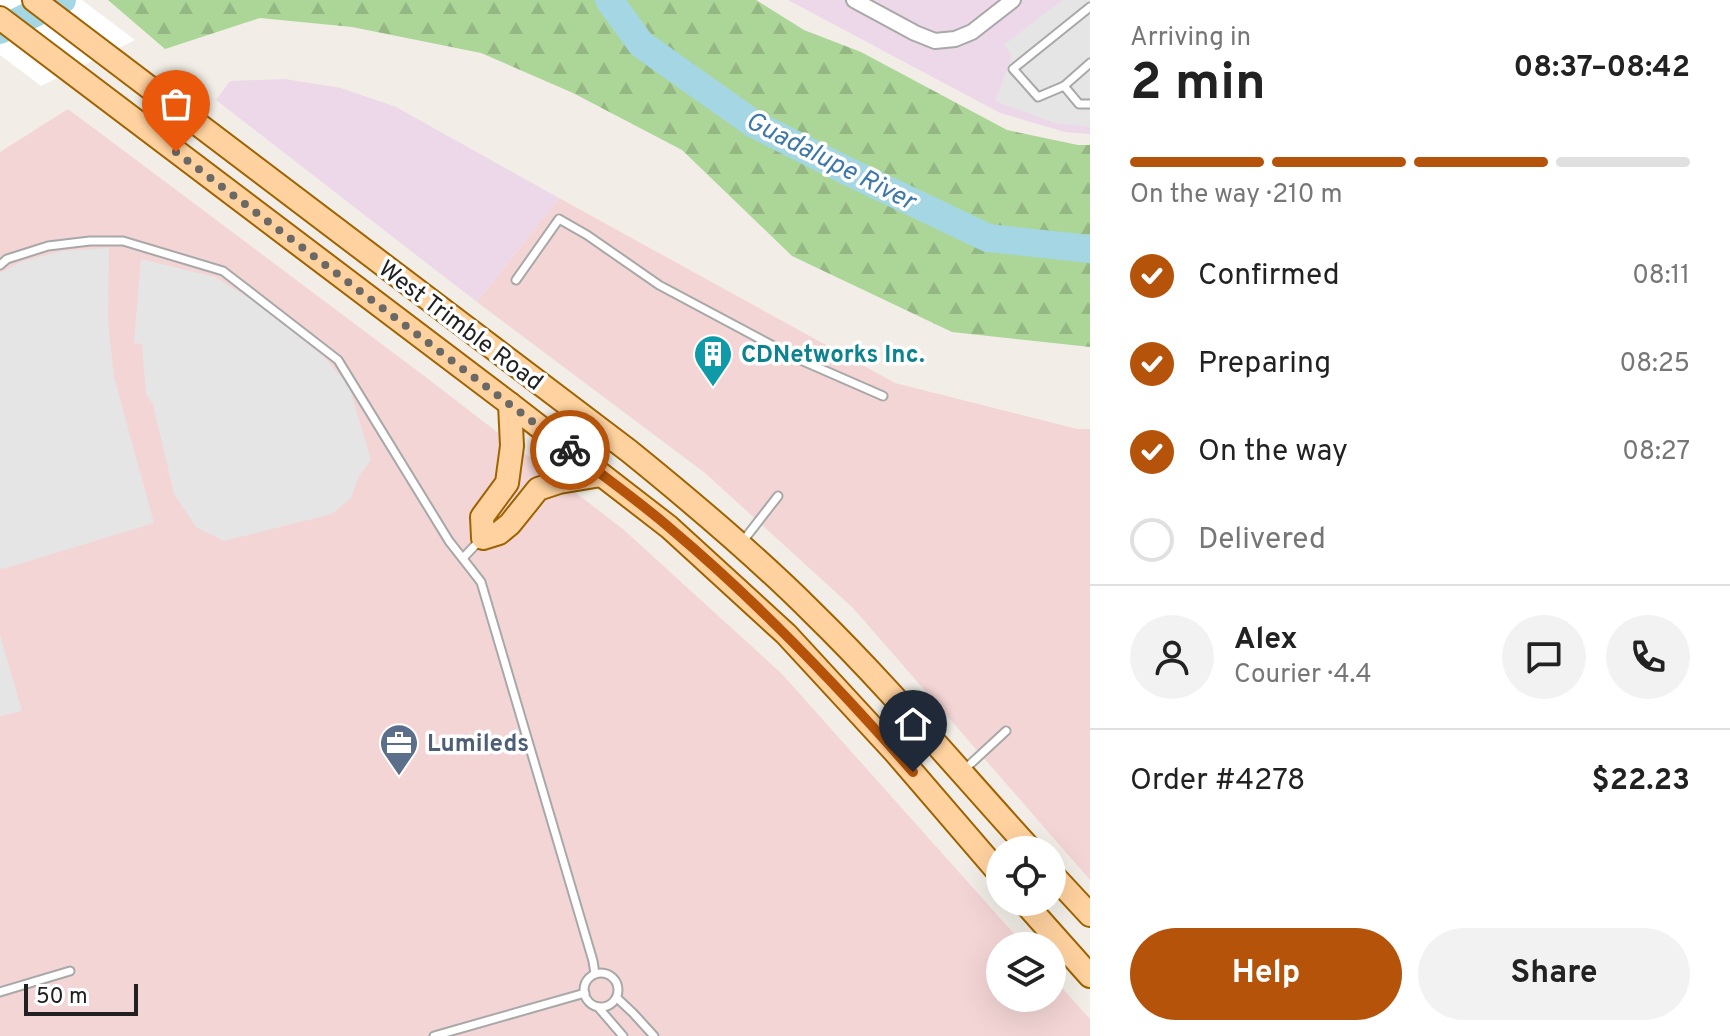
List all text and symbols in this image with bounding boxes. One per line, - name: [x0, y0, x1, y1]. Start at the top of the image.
- text: Arriving in: [1130, 22, 1251, 55]
- text: 08:37–08:42: [1513, 50, 1690, 87]
- text: 2 min: [1130, 52, 1266, 118]
- pin: [142, 70, 210, 152]
- icon: bag: [154, 82, 198, 126]
- water label: Guadalupe River: [740, 105, 922, 220]
- text: On the way · 210 m: [1130, 179, 1343, 212]
- icon: check: [1130, 254, 1174, 298]
- street label: West Trimble Road: [371, 255, 548, 398]
- text: Confirmed: [1198, 258, 1340, 295]
- text: 08:11: [1632, 260, 1690, 293]
- building icon: CDNetworks Inc.: [692, 333, 734, 388]
- place label: CDNetworks Inc.: [741, 341, 925, 371]
- icon: check: [1130, 342, 1174, 386]
- text: Preparing: [1198, 346, 1331, 383]
- text: 08:25: [1620, 348, 1690, 381]
- courier: [530, 410, 610, 490]
- icon: bike: [548, 428, 592, 472]
- icon: check: [1130, 430, 1174, 474]
- text: On the way: [1198, 434, 1348, 471]
- text: 08:27: [1622, 436, 1690, 469]
- text: Delivered: [1198, 522, 1326, 559]
- button: person: [1130, 615, 1214, 699]
- button: chat: [1502, 615, 1586, 699]
- button: phone: [1606, 615, 1690, 699]
- text: Alex: [1234, 622, 1298, 659]
- text: Courier · 4.4: [1234, 659, 1372, 692]
- pin: [879, 690, 947, 772]
- icon: home: [891, 702, 935, 746]
- office icon: Lumileds: [378, 722, 420, 777]
- place label: Lumileds: [427, 730, 529, 760]
- text: Order #4278: [1130, 763, 1305, 800]
- text: $22.23: [1592, 763, 1690, 800]
- map controls: [986, 836, 1066, 1012]
- button: locate: [986, 836, 1066, 916]
- button: Help: [1130, 928, 1402, 1020]
- button: Share: [1418, 928, 1690, 1020]
- button: layers: [986, 932, 1066, 1012]
- scale bar: [24, 980, 138, 1016]
- text: 50 m: [36, 984, 88, 1011]

